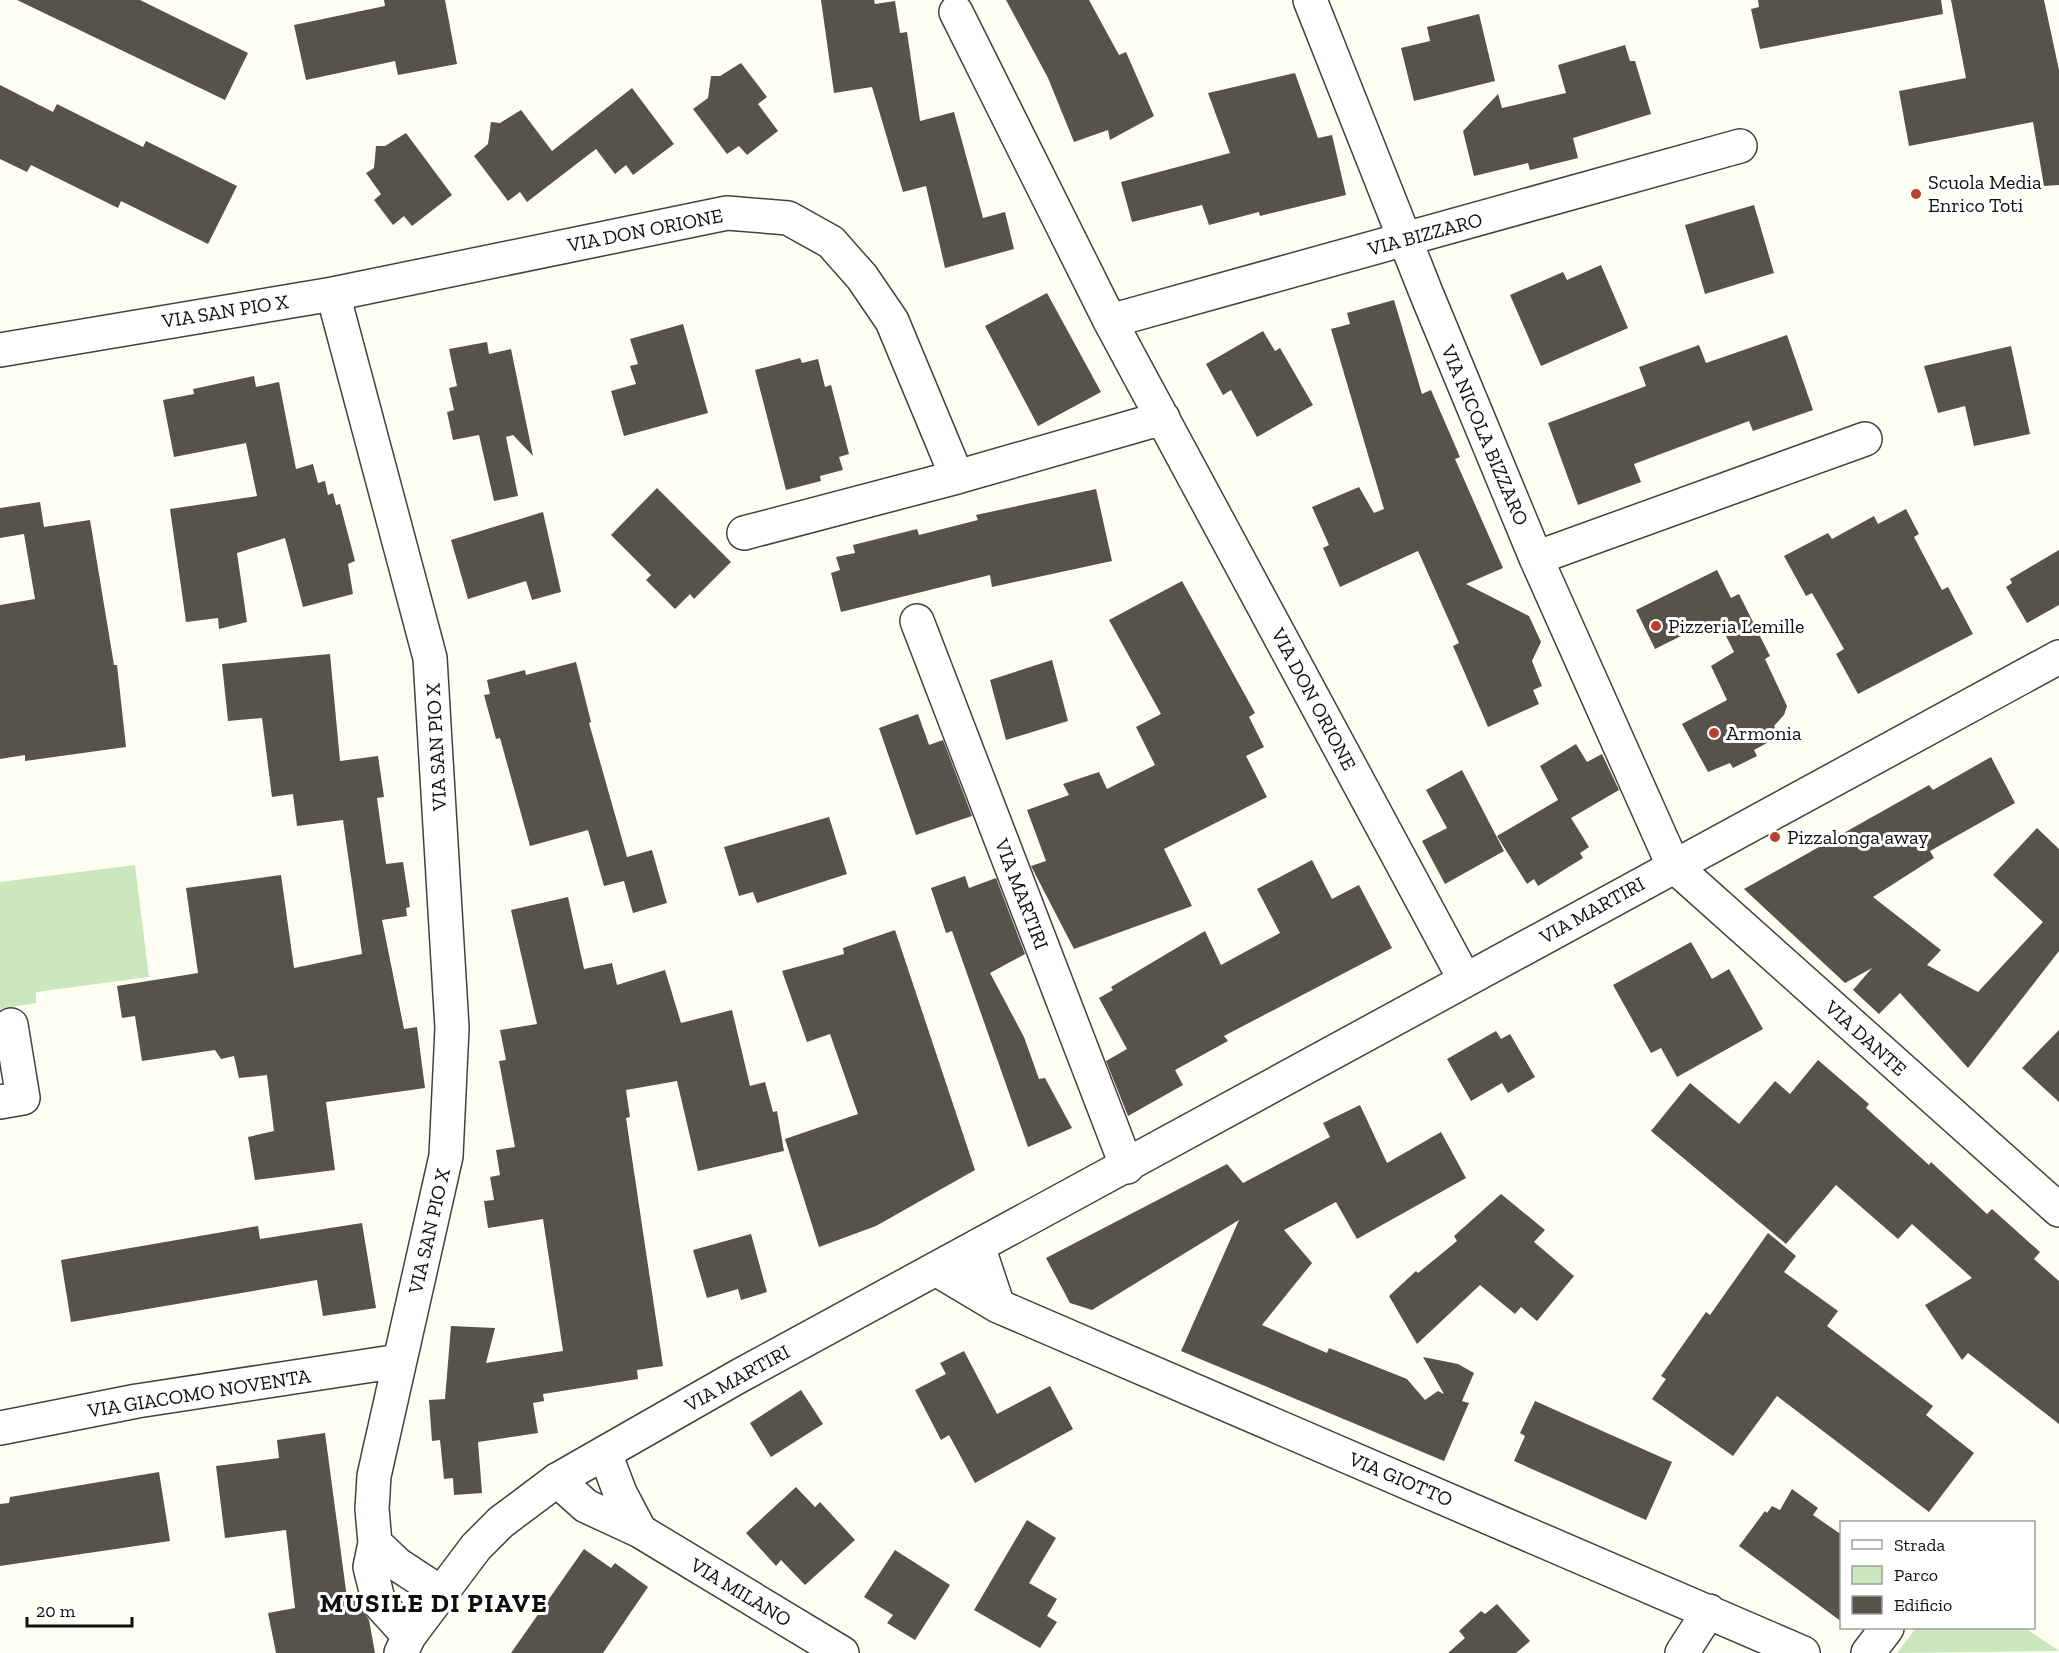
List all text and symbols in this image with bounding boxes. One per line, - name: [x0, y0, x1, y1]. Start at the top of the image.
- place label: Scuola Media Enrico Toti: [1928, 170, 2042, 217]
- marker: Scuola Media Enrico Toti: [1909, 187, 1923, 201]
- street label: VIA DON ORIONE: [564, 203, 725, 257]
- street label: VIA BIZZARO: [1364, 207, 1485, 261]
- street label: VIA SAN PIO X: [159, 289, 290, 333]
- street label: VIA NICOLA BIZZARO: [1436, 340, 1534, 529]
- place label: Pizzeria Lemille: [1668, 614, 1804, 638]
- marker: Pizzeria Lemille: [1649, 619, 1663, 633]
- street label: VIA DON ORIONE: [1266, 623, 1362, 774]
- street label: VIA SAN PIO X: [421, 682, 451, 812]
- place label: Armonia: [1726, 721, 1802, 745]
- marker: Armonia: [1707, 726, 1721, 740]
- place label: Pizzalonga away: [1787, 825, 1929, 849]
- marker: Pizzalonga away: [1768, 830, 1782, 844]
- street label: VIA MARTIRI: [990, 834, 1054, 953]
- street label: VIA MARTIRI: [1534, 871, 1649, 949]
- street label: VIA DANTE: [1819, 994, 1912, 1081]
- street label: VIA SAN PIO X: [403, 1166, 455, 1297]
- street label: VIA MARTIRI: [679, 1339, 794, 1417]
- street label: VIA GIACOMO NOVENTA: [85, 1363, 313, 1423]
- street label: VIA GIOTTO: [1345, 1446, 1456, 1512]
- legend: [1840, 1521, 2035, 1629]
- text: Strada: [1894, 1534, 1945, 1556]
- street label: VIA MILANO: [685, 1552, 796, 1631]
- text: Parco: [1894, 1564, 1938, 1586]
- district label: MUSILE DI PIAVE: [320, 1587, 548, 1619]
- scale bar: [27, 1590, 132, 1628]
- text: Edificio: [1894, 1594, 1952, 1616]
- text: 20 m: [36, 1600, 76, 1622]

